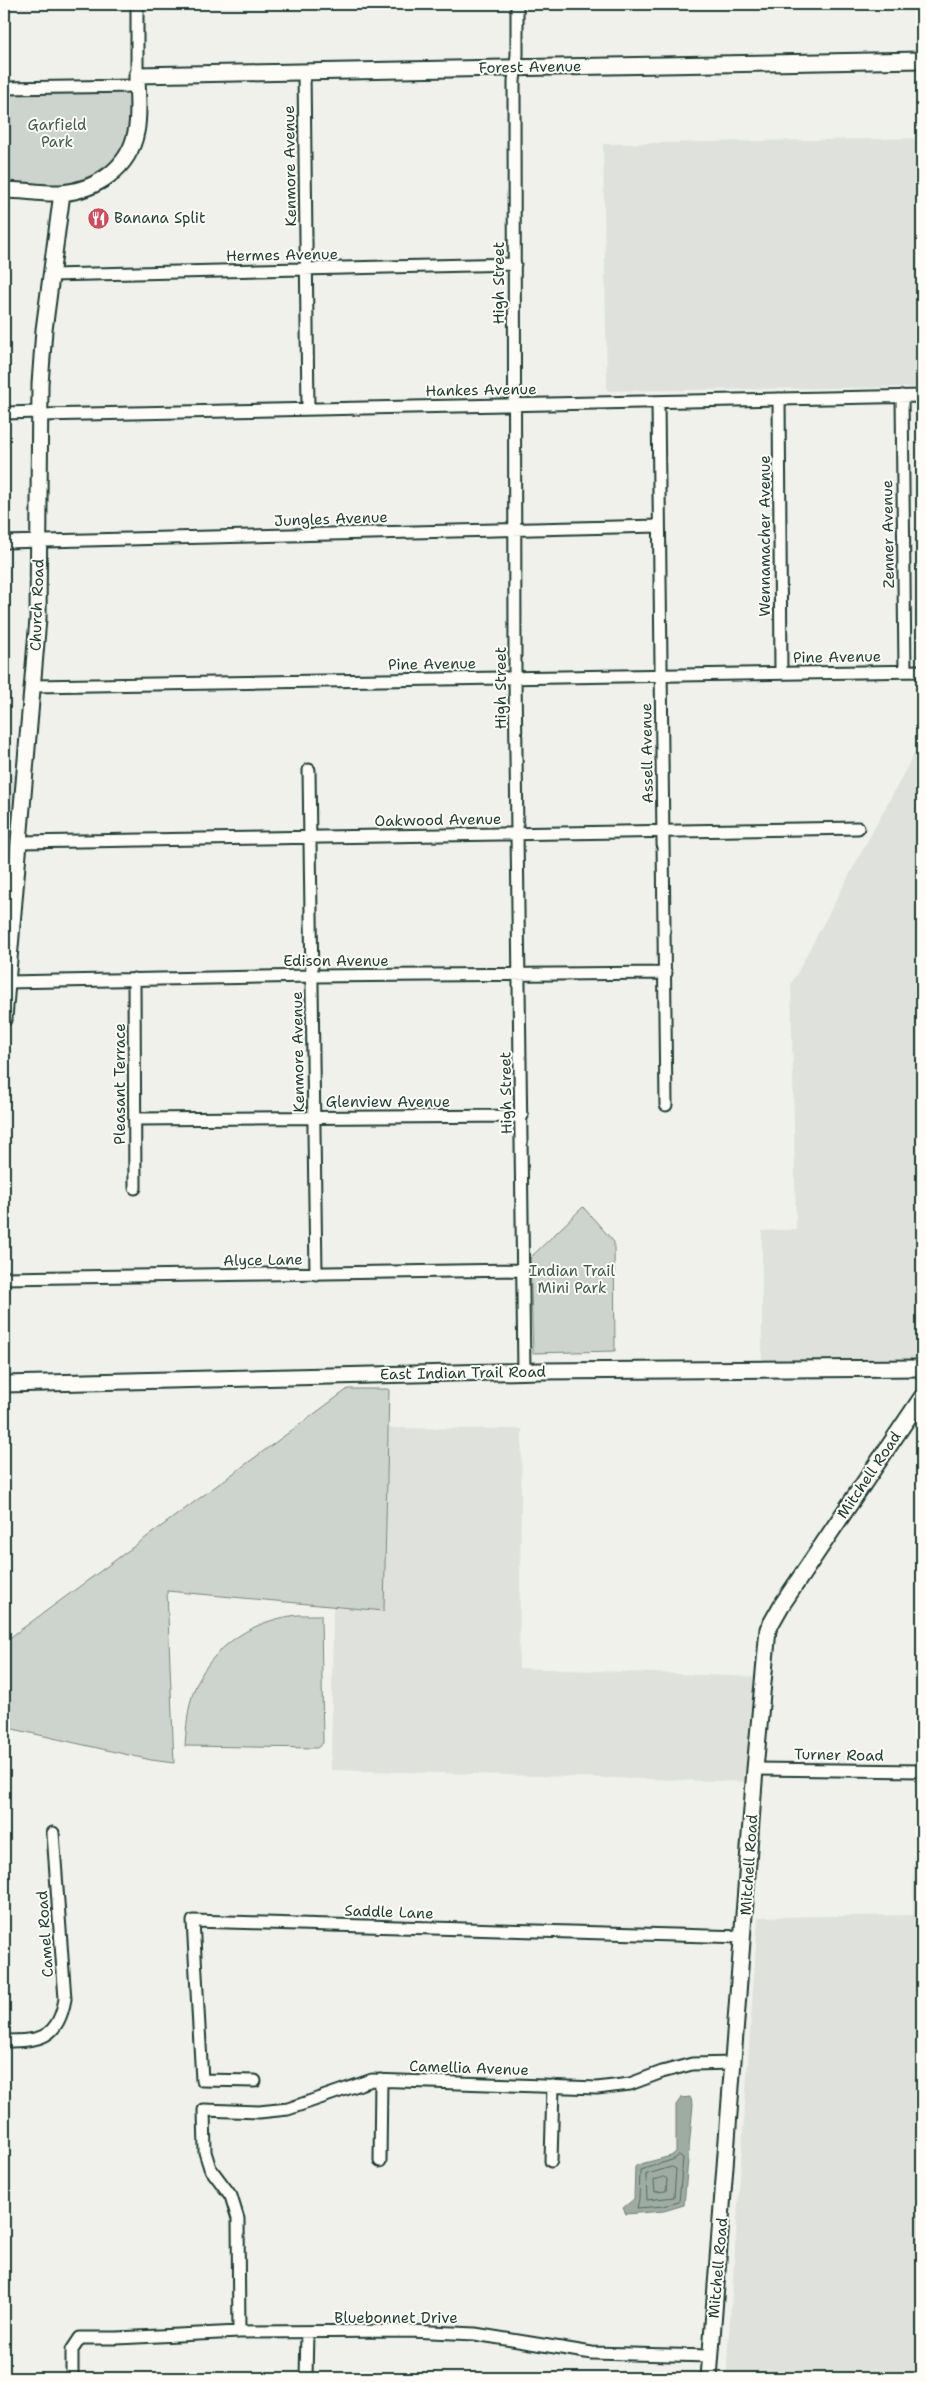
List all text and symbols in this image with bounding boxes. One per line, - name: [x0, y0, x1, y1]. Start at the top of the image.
- street label: Forest Avenue: [478, 56, 582, 78]
- street label: Kenmore Avenue: [279, 105, 301, 227]
- park label: Garfield Park: [27, 115, 87, 152]
- restaurant icon: Banana Split: [86, 206, 110, 230]
- place label: Banana Split: [114, 208, 206, 228]
- street label: High Street: [489, 242, 509, 324]
- street label: Hermes Avenue: [226, 244, 338, 266]
- street label: Hankes Avenue: [425, 379, 537, 401]
- street label: Wennamacher Avenue: [755, 455, 775, 617]
- street label: Zenner Avenue: [877, 480, 899, 588]
- street label: Jungles Avenue: [274, 507, 388, 531]
- street label: Church Road: [25, 558, 49, 652]
- street label: Pine Avenue: [793, 646, 881, 668]
- street label: High Street: [491, 647, 511, 729]
- street label: Pine Avenue: [388, 653, 476, 675]
- street label: Assell Avenue: [636, 703, 658, 803]
- street label: Oakwood Avenue: [374, 809, 502, 831]
- street label: Edison Avenue: [283, 951, 389, 971]
- street label: Kenmore Avenue: [287, 991, 309, 1113]
- street label: Pleasant Terrace: [110, 1023, 130, 1145]
- street label: High Street: [495, 1052, 517, 1134]
- street label: Glenview Avenue: [326, 1092, 450, 1112]
- street label: Alyce Lane: [223, 1249, 303, 1271]
- park label: Indian Trail Mini Park: [529, 1261, 616, 1298]
- street label: East Indian Trail Road: [380, 1362, 547, 1384]
- street label: Mitchell Road: [832, 1427, 906, 1523]
- street label: Turner Road: [794, 1744, 885, 1766]
- street label: Mitchell Road: [735, 1813, 763, 1916]
- street label: Camel Road: [32, 1889, 58, 1978]
- street label: Saddle Lane: [344, 1900, 434, 1924]
- street label: Camellia Avenue: [409, 2056, 529, 2080]
- street label: Mitchell Road: [704, 2216, 732, 2319]
- street label: Bluebonnet Drive: [334, 2308, 458, 2328]

